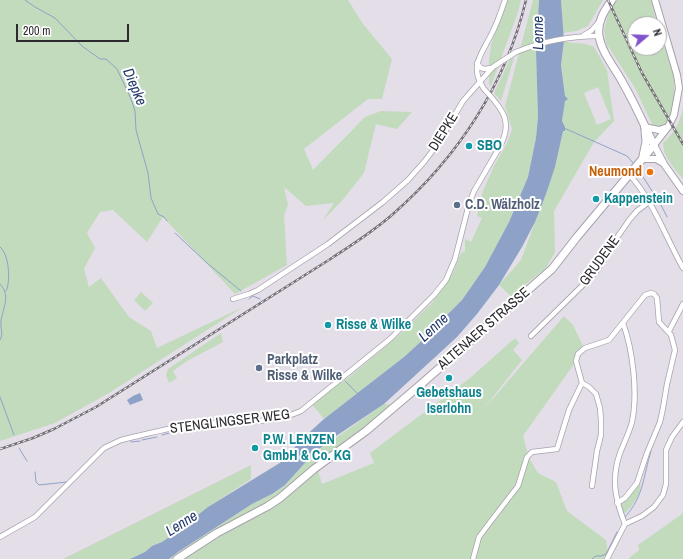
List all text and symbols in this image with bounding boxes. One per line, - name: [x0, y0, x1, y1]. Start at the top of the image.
- scale bar: [18, 16, 131, 42]
- water label: Lenne: [530, 16, 548, 50]
- north arrow: [627, 16, 667, 56]
- text: 200 m: [23, 23, 50, 39]
- text: N: [650, 27, 665, 38]
- water label: Diepke: [118, 66, 150, 108]
- street label: DIEPKE: [426, 110, 462, 154]
- place label: SBO: [477, 138, 502, 154]
- marker: SBO: [464, 141, 474, 151]
- place label: Neumond: [589, 164, 642, 180]
- marker: Neumond: [645, 167, 655, 177]
- place label: Kappenstein: [604, 191, 673, 207]
- marker: Kappenstein: [591, 194, 601, 204]
- place label: C.D. Wälzholz: [465, 197, 540, 213]
- marker: C.D. Wälzholz: [452, 200, 462, 210]
- street label: GRUDENE: [576, 233, 624, 289]
- street label: ALTENAER STRASSE: [435, 284, 533, 374]
- water label: Lenne: [415, 310, 453, 346]
- place label: Risse & Wilke: [336, 317, 411, 333]
- marker: Risse & Wilke: [323, 320, 333, 330]
- place label: Parkplatz Risse & Wilke: [267, 352, 342, 384]
- marker: Parkplatz Risse & Wilke: [254, 363, 264, 373]
- marker: Gebetshaus Iserlohn: [444, 373, 454, 383]
- place label: Gebetshaus Iserlohn: [416, 385, 482, 418]
- street label: STENGLINGSER WEG: [169, 406, 291, 438]
- place label: P.W. LENZEN GmbH & Co. KG: [263, 432, 351, 464]
- marker: P.W. LENZEN GmbH & Co. KG: [250, 443, 260, 453]
- water label: Lenne: [163, 507, 201, 541]

